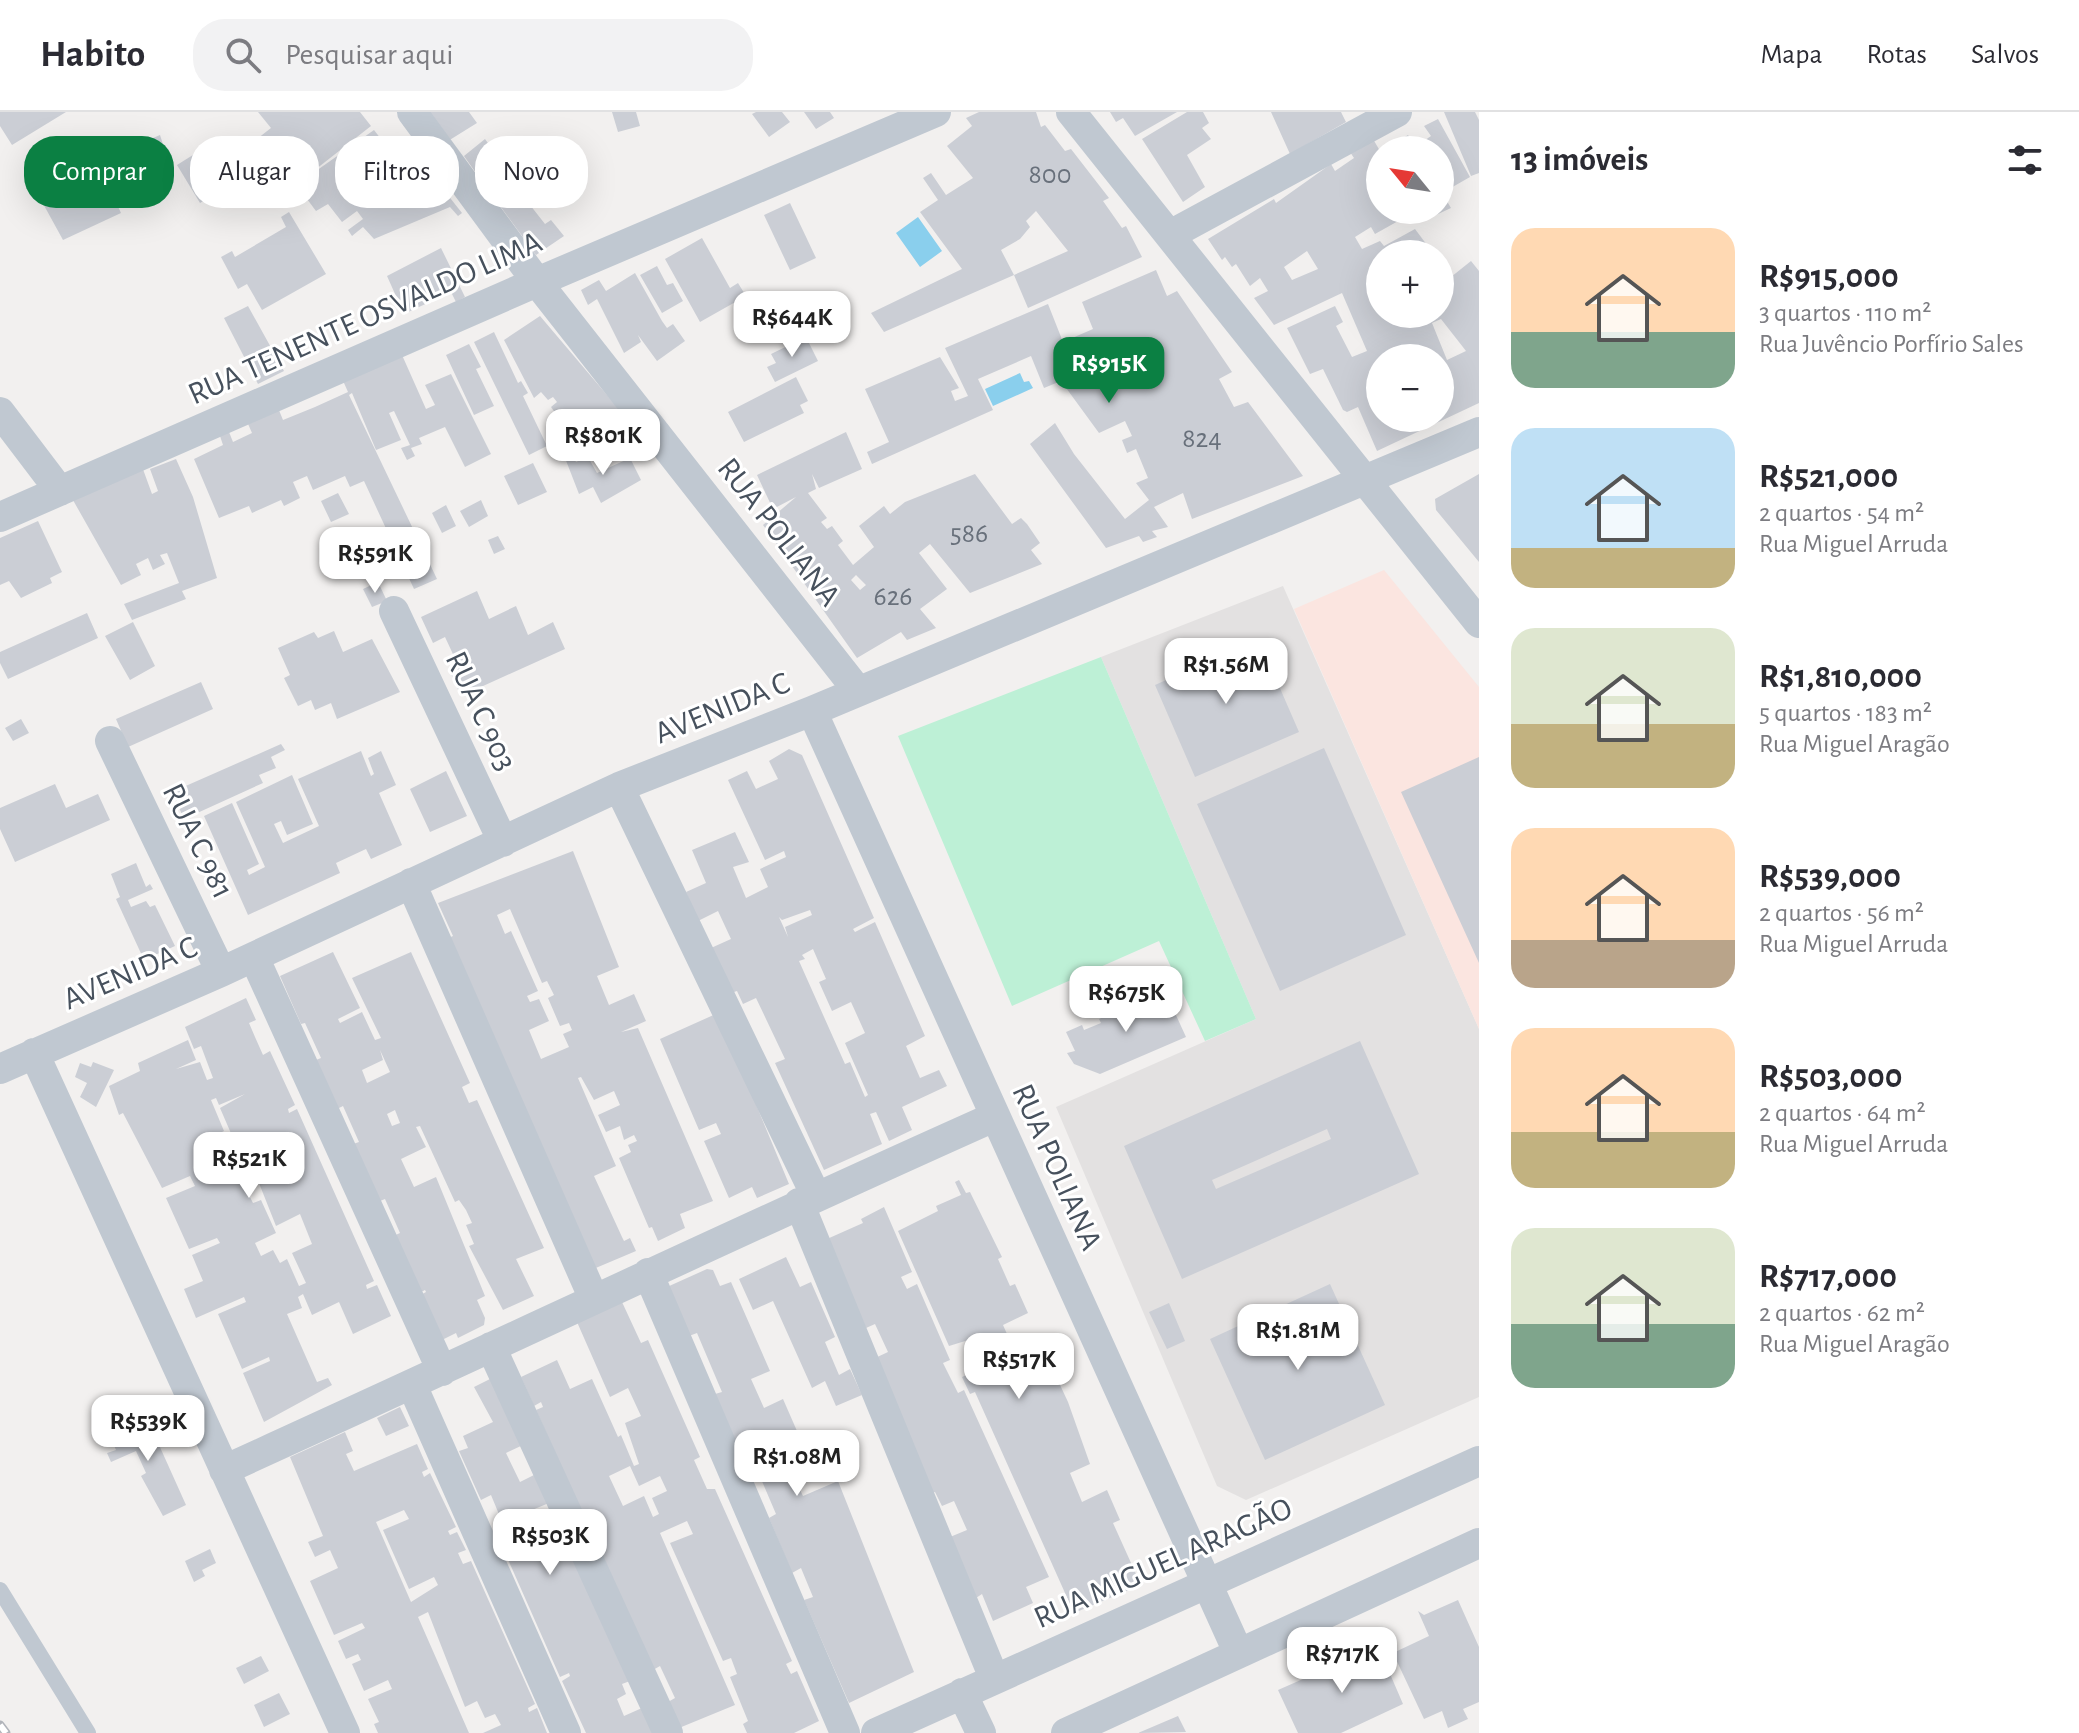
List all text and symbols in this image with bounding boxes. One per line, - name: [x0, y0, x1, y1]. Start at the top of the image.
- search box: [193, 19, 753, 91]
- icon: search: [221, 33, 265, 77]
- text: Habito: [40, 36, 145, 74]
- text: Pesquisar aqui: [285, 40, 453, 70]
- text: Mapa: [1761, 41, 1822, 69]
- text: Rotas: [1866, 41, 1927, 69]
- text: Salvos: [1971, 41, 2039, 69]
- chip: Comprar: [24, 136, 174, 208]
- chip: Alugar: [190, 136, 319, 208]
- chip: Filtros: [335, 136, 459, 208]
- chip: Novo: [475, 136, 588, 208]
- north arrow: [1366, 136, 1454, 224]
- map controls: [1366, 136, 1454, 432]
- icon: filters: [2003, 138, 2047, 182]
- text: 13 imóveis: [1511, 143, 1648, 177]
- house number: 800: [1029, 161, 1071, 189]
- street label: RUA TENENTE OSVALDO LIMA: [184, 225, 546, 411]
- button: +: [1366, 240, 1454, 328]
- icon: home: [1575, 260, 1671, 356]
- text: R$915,000: [1759, 260, 1899, 294]
- pin: R$644K: [727, 291, 857, 359]
- text: 3 quartos · 110 m²: [1759, 300, 1931, 326]
- text: R$644K: [752, 304, 832, 330]
- text: Rua Juvêncio Porfírio Sales: [1759, 331, 2024, 357]
- pin: R$915K: [1044, 337, 1174, 405]
- button: −: [1366, 344, 1454, 432]
- text: R$915K: [1071, 350, 1147, 376]
- pin: R$801K: [538, 409, 668, 477]
- text: R$801K: [564, 422, 642, 448]
- house number: 824: [1182, 425, 1222, 453]
- street label: RUA POLIANA: [712, 452, 846, 612]
- icon: home: [1575, 460, 1671, 556]
- text: R$521,000: [1759, 460, 1898, 494]
- text: 2 quartos · 54 m²: [1759, 500, 1924, 526]
- house number: 586: [950, 520, 988, 548]
- pin: R$591K: [310, 527, 440, 595]
- text: Rua Miguel Arruda: [1759, 531, 1948, 557]
- text: R$591K: [337, 540, 413, 566]
- house number: 626: [873, 583, 913, 611]
- pin: R$1.56M: [1152, 638, 1300, 706]
- street label: RUA C 903: [440, 646, 522, 776]
- text: R$1.56M: [1183, 651, 1269, 677]
- icon: home: [1575, 660, 1671, 756]
- text: R$1,810,000: [1759, 660, 1922, 694]
- street label: AVENIDA C: [650, 667, 794, 749]
- text: 5 quartos · 183 m²: [1759, 700, 1932, 726]
- text: Rua Miguel Aragão: [1759, 731, 1950, 757]
- street label: RUA C 981: [157, 778, 239, 904]
- icon: home: [1575, 860, 1671, 956]
- text: R$539,000: [1759, 860, 1901, 894]
- text: 2 quartos · 56 m²: [1759, 900, 1924, 926]
- street label: AVENIDA C: [58, 930, 202, 1016]
- text: Rua Miguel Arruda: [1759, 931, 1948, 957]
- pin: R$675K: [1061, 966, 1191, 1034]
- text: R$675K: [1087, 979, 1165, 1005]
- icon: home: [1575, 1060, 1671, 1156]
- text: R$503,000: [1759, 1060, 1902, 1094]
- street label: RUA POLIANA: [1006, 1079, 1108, 1255]
- text: 2 quartos · 64 m²: [1759, 1100, 1926, 1126]
- text: Rua Miguel Arruda: [1759, 1131, 1948, 1157]
- pin: R$521K: [184, 1132, 314, 1200]
- text: R$521K: [211, 1145, 287, 1171]
- icon: home: [1575, 1260, 1671, 1356]
- text: R$717,000: [1759, 1260, 1897, 1294]
- text: 2 quartos · 62 m²: [1759, 1300, 1925, 1326]
- pin: R$1.81M: [1224, 1304, 1372, 1372]
- text: R$1.81M: [1255, 1317, 1341, 1343]
- text: Rua Miguel Aragão: [1759, 1331, 1950, 1357]
- pin: R$517K: [954, 1333, 1084, 1401]
- text: R$517K: [982, 1346, 1056, 1372]
- pin: R$539K: [83, 1395, 213, 1463]
- text: R$539K: [109, 1408, 187, 1434]
- pin: R$1.08M: [723, 1430, 871, 1498]
- text: R$1.08M: [752, 1443, 842, 1469]
- street label: RUA MIGUEL ARAGÃO: [1028, 1490, 1297, 1634]
- pin: R$503K: [485, 1509, 615, 1577]
- text: R$503K: [511, 1522, 589, 1548]
- pin: R$717K: [1277, 1627, 1407, 1695]
- text: R$717K: [1305, 1640, 1379, 1666]

